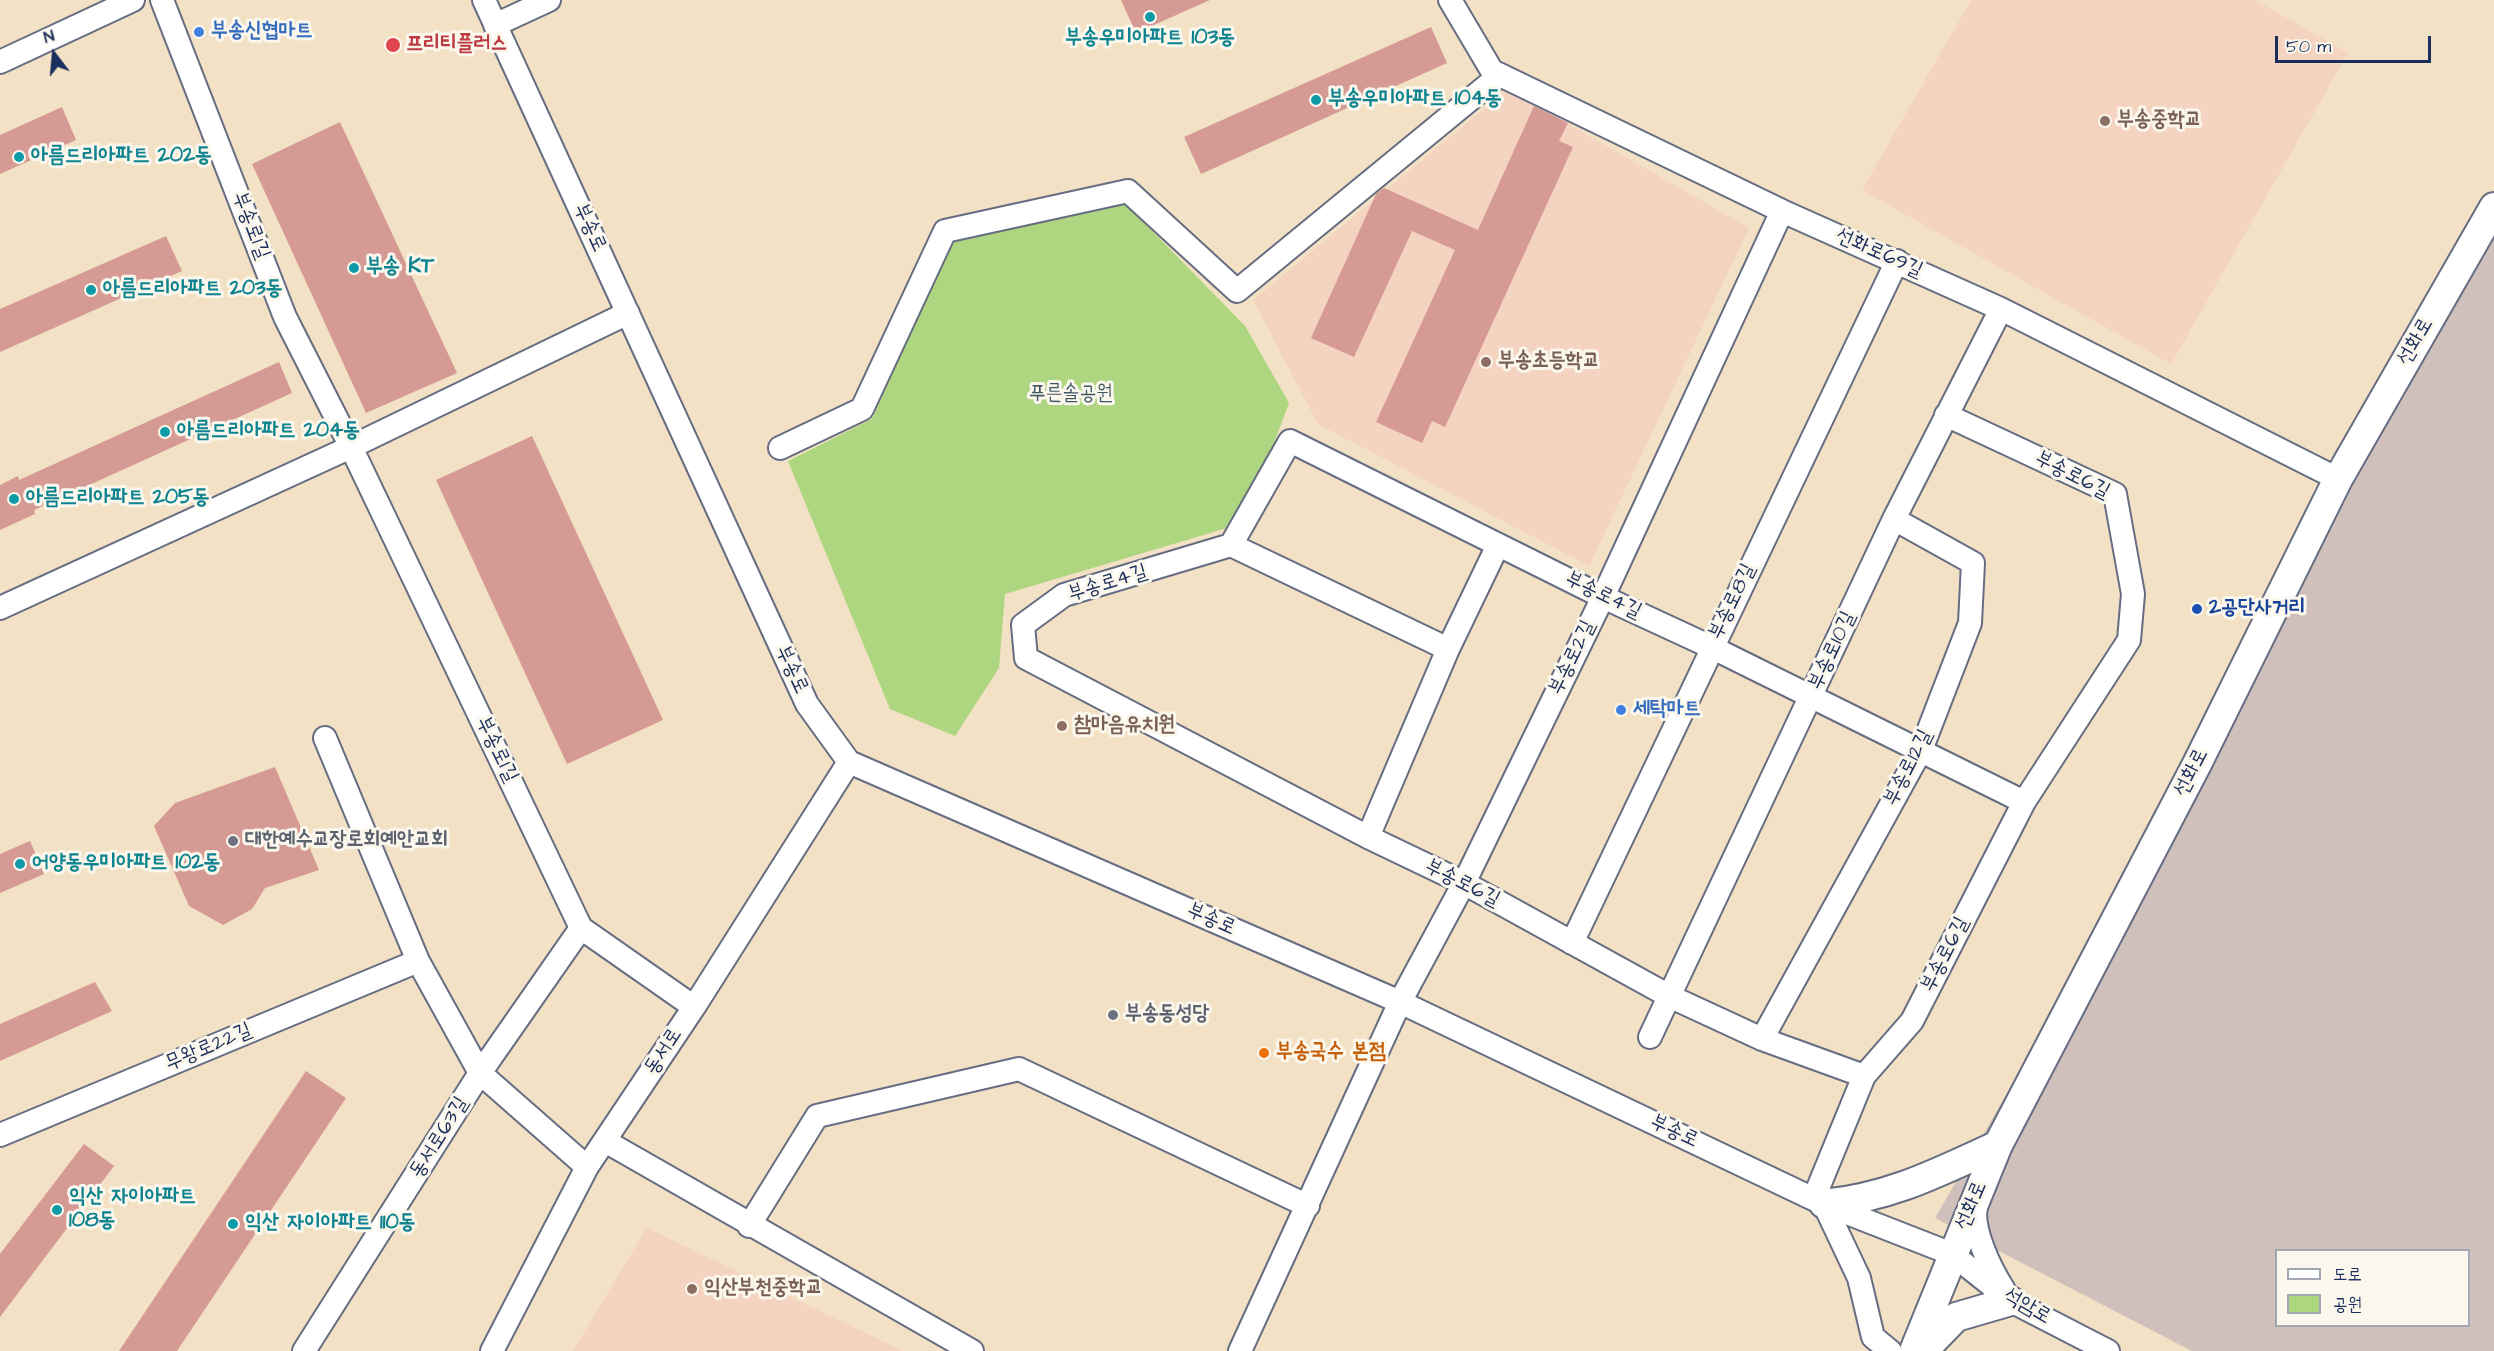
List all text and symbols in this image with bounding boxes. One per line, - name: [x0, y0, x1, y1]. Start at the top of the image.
- marker: 부송우미아파트 103동: [1143, 10, 1157, 24]
- place label: 부송신협마트: [211, 19, 312, 45]
- north arrow: [24, 24, 84, 84]
- scale bar: [2278, 24, 2434, 62]
- text: N: [41, 25, 57, 49]
- marker: 부송신협마트: [192, 25, 206, 39]
- place label: 부송우미아파트 103동: [1065, 26, 1235, 52]
- place label: 프리티플러스: [406, 32, 507, 58]
- text: 50 m: [2286, 34, 2331, 59]
- marker: 프리티플러스: [384, 36, 402, 54]
- place label: 부송우미아파트 104동: [1328, 87, 1502, 113]
- marker: 부송우미아파트 104동: [1309, 93, 1323, 107]
- place label: 부송중학교: [2117, 108, 2201, 134]
- marker: 부송중학교: [2098, 114, 2112, 128]
- place label: 아름드리아파트 202동: [31, 144, 212, 170]
- marker: 아름드리아파트 202동: [12, 150, 26, 164]
- street label: 부송로1길: [226, 189, 274, 263]
- street label: 부송로: [567, 200, 611, 256]
- street label: 선화로69길: [1832, 224, 1926, 284]
- place label: 부송 KT: [366, 255, 434, 281]
- marker: 부송 KT: [347, 261, 361, 275]
- place label: 아름드리아파트 203동: [103, 277, 283, 303]
- marker: 아름드리아파트 203동: [84, 283, 98, 297]
- street label: 선화로: [2392, 314, 2440, 370]
- place label: 부송초등학교: [1498, 349, 1599, 375]
- marker: 부송초등학교: [1479, 355, 1493, 369]
- park label: 푸른솔공원: [1029, 382, 1113, 408]
- place label: 아름드리아파트 204동: [177, 419, 360, 445]
- marker: 아름드리아파트 204동: [158, 425, 172, 439]
- street label: 부송로6길: [2030, 446, 2114, 506]
- place label: 아름드리아파트 205동: [26, 486, 210, 512]
- marker: 아름드리아파트 205동: [7, 492, 21, 506]
- street label: 부송로4길: [1065, 560, 1151, 608]
- street label: 부송로8길: [1704, 560, 1762, 644]
- street label: 부송로4길: [1561, 567, 1645, 625]
- place label: 2공단사거리: [2209, 596, 2306, 622]
- marker: 2공단사거리: [2190, 602, 2204, 616]
- street label: 부송로10길: [1804, 608, 1862, 694]
- street label: 부송로2길: [1544, 617, 1602, 699]
- street label: 부송로: [769, 642, 813, 698]
- place label: 세탁마트: [1633, 697, 1701, 723]
- marker: 세탁마트: [1614, 703, 1628, 717]
- street label: 부송로1길: [469, 713, 523, 787]
- place label: 참마음유치원: [1074, 713, 1175, 739]
- marker: 참마음유치원: [1055, 719, 1069, 733]
- street label: 부송로12길: [1879, 726, 1939, 810]
- street label: 선화로: [2169, 745, 2215, 801]
- place label: 대한예수교장로회예안교회: [245, 828, 448, 854]
- marker: 대한예수교장로회예안교회: [226, 834, 240, 848]
- place label: 어양동우미아파트 102동: [32, 851, 220, 877]
- street label: 부송로6길: [1420, 854, 1504, 914]
- marker: 어양동우미아파트 102동: [13, 857, 27, 871]
- street label: 부송로: [1183, 898, 1239, 942]
- street label: 부송로6길: [1916, 913, 1976, 997]
- place label: 부송동성당: [1125, 1002, 1209, 1028]
- marker: 부송동성당: [1106, 1008, 1120, 1022]
- street label: 무왕로22길: [162, 1019, 256, 1077]
- street label: 동서로: [640, 1024, 688, 1080]
- place label: 부송국수 본점: [1276, 1040, 1386, 1066]
- marker: 부송국수 본점: [1257, 1046, 1271, 1060]
- street label: 동서로63길: [405, 1093, 475, 1183]
- street label: 부송로: [1646, 1110, 1702, 1154]
- street label: 선화로: [1950, 1178, 1994, 1234]
- place label: 익산 자이아파트 108동: [69, 1185, 196, 1235]
- marker: 익산 자이아파트 108동: [50, 1203, 64, 1217]
- place label: 익산 자이아파트 110동: [245, 1211, 416, 1237]
- marker: 익산 자이아파트 110동: [226, 1217, 240, 1231]
- legend: [2275, 1249, 2470, 1327]
- text: 도로: [2333, 1262, 2362, 1287]
- place label: 익산부천중학교: [704, 1276, 822, 1302]
- marker: 익산부천중학교: [685, 1282, 699, 1296]
- street label: 석암로: [1999, 1283, 2055, 1331]
- text: 공원: [2333, 1292, 2362, 1317]

